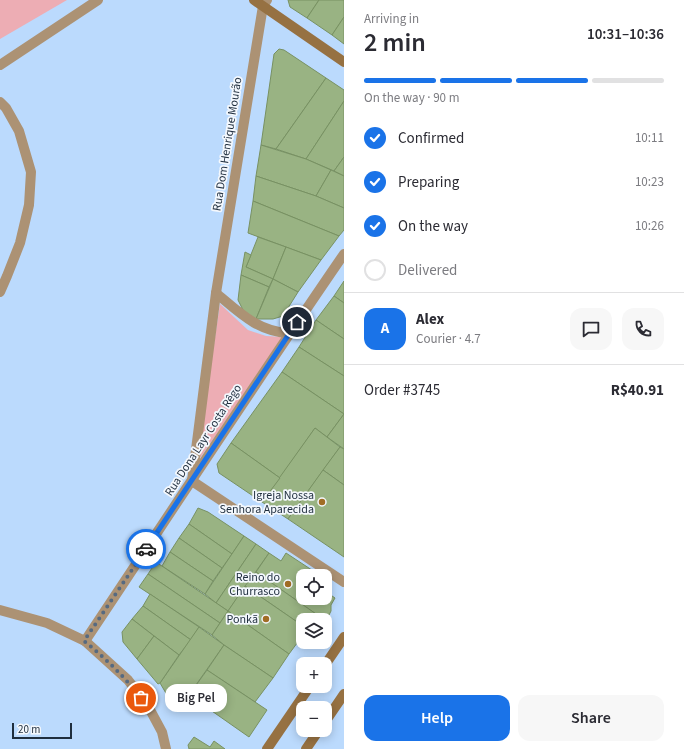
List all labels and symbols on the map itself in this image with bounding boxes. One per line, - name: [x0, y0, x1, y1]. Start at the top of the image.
- street label: Rua Dom Henrique Mourão: [209, 76, 246, 212]
- pin: [280, 305, 314, 339]
- street label: Rua Dona Layr Costa Rêgo: [161, 381, 246, 499]
- place label: Igreja Nossa Senhora Aparecida: [220, 487, 314, 518]
- marker: Igreja Nossa Senhora Aparecida: [317, 497, 327, 507]
- courier: [126, 529, 166, 569]
- place label: Reino do Churrasco: [229, 569, 280, 600]
- marker: Reino do Churrasco: [283, 579, 293, 589]
- place label: Ponkã: [227, 611, 258, 628]
- marker: Ponkã: [261, 614, 271, 624]
- pin: [124, 681, 158, 715]
- callout: Big Pel: [165, 684, 227, 712]
- scale bar: [12, 721, 72, 740]

